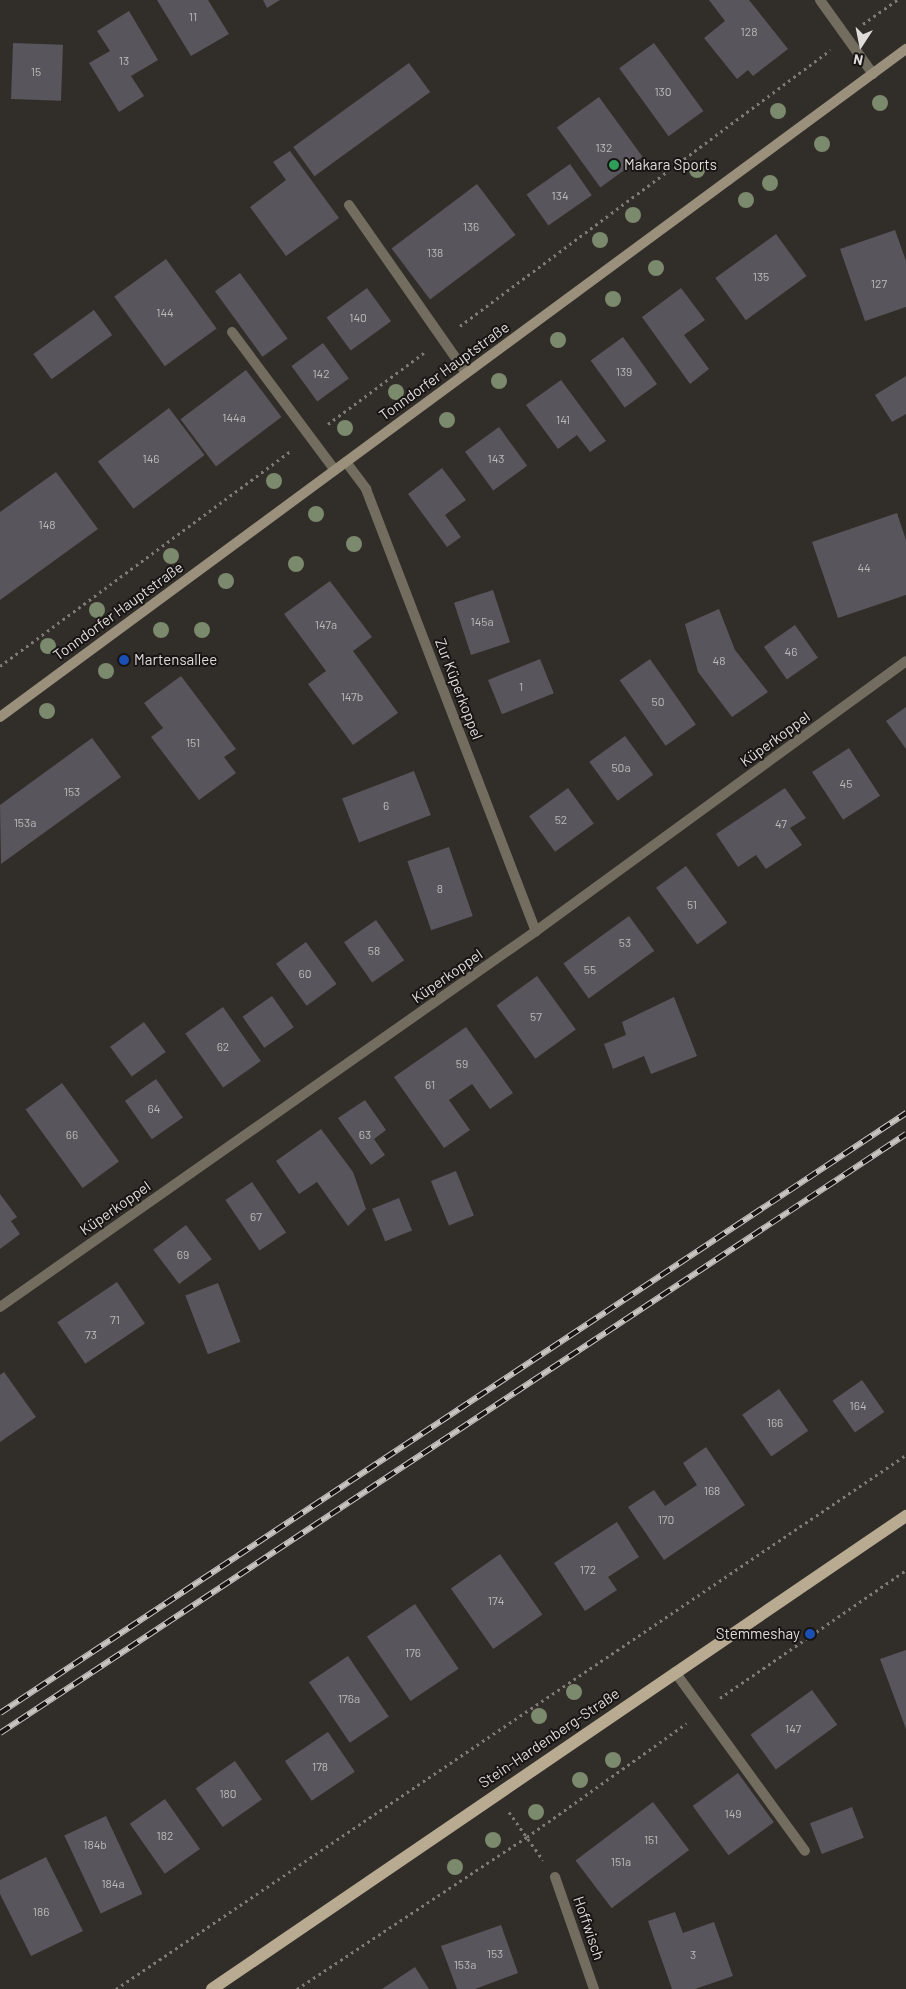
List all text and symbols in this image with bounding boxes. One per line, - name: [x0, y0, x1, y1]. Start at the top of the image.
- house number: 11: [189, 10, 197, 24]
- north arrow: [836, 20, 886, 70]
- house number: 128: [741, 25, 757, 39]
- text: N: [852, 51, 864, 69]
- house number: 13: [119, 54, 129, 68]
- house number: 15: [31, 65, 41, 79]
- house number: 130: [654, 85, 672, 99]
- house number: 132: [596, 141, 612, 155]
- place label: Makara Sports: [624, 156, 717, 174]
- marker: Makara Sports: [608, 159, 620, 171]
- house number: 134: [552, 189, 568, 203]
- house number: 136: [463, 220, 479, 234]
- house number: 138: [427, 246, 443, 260]
- house number: 135: [753, 270, 769, 284]
- house number: 127: [871, 277, 887, 291]
- house number: 144: [156, 306, 174, 320]
- house number: 140: [349, 311, 367, 325]
- street label: Tonndorfer Hauptstraße: [376, 318, 512, 424]
- house number: 139: [616, 365, 632, 379]
- house number: 142: [312, 367, 330, 381]
- house number: 144a: [222, 411, 246, 425]
- house number: 141: [556, 413, 570, 427]
- house number: 146: [143, 452, 159, 466]
- house number: 143: [488, 452, 504, 466]
- house number: 148: [38, 518, 56, 532]
- street label: Tonndorfer Hauptstraße: [50, 558, 186, 664]
- house number: 44: [857, 561, 871, 575]
- house number: 145a: [470, 615, 494, 629]
- house number: 147a: [315, 618, 337, 632]
- street label: Zur Küperkoppel: [431, 636, 487, 742]
- house number: 46: [785, 645, 797, 659]
- place label: Martensallee: [134, 651, 217, 669]
- marker: Martensallee: [118, 654, 130, 666]
- house number: 48: [713, 654, 725, 668]
- house number: 1: [519, 680, 523, 694]
- house number: 147b: [341, 690, 363, 704]
- house number: 50: [652, 695, 664, 709]
- street label: Küperkoppel: [736, 708, 814, 770]
- house number: 151: [186, 736, 200, 750]
- house number: 50a: [611, 761, 631, 775]
- house number: 45: [840, 777, 852, 791]
- house number: 153: [64, 785, 80, 799]
- house number: 6: [383, 799, 389, 813]
- house number: 52: [555, 813, 567, 827]
- house number: 153a: [14, 816, 36, 830]
- house number: 47: [775, 817, 787, 831]
- house number: 8: [437, 882, 443, 896]
- house number: 51: [687, 898, 697, 912]
- house number: 53: [619, 936, 631, 950]
- house number: 58: [368, 944, 380, 958]
- street label: Küperkoppel: [408, 945, 486, 1007]
- house number: 55: [584, 963, 596, 977]
- house number: 60: [299, 967, 311, 981]
- house number: 57: [530, 1010, 542, 1024]
- house number: 62: [217, 1040, 229, 1054]
- house number: 59: [456, 1057, 468, 1071]
- house number: 61: [425, 1078, 435, 1092]
- house number: 64: [148, 1102, 160, 1116]
- house number: 66: [66, 1128, 78, 1142]
- house number: 63: [359, 1128, 371, 1142]
- street label: Küperkoppel: [76, 1177, 154, 1239]
- house number: 67: [250, 1210, 262, 1224]
- house number: 69: [177, 1248, 189, 1262]
- house number: 71: [110, 1313, 120, 1327]
- house number: 73: [85, 1328, 97, 1342]
- house number: 164: [850, 1399, 866, 1413]
- house number: 166: [767, 1416, 783, 1430]
- house number: 168: [704, 1484, 720, 1498]
- house number: 170: [658, 1513, 674, 1527]
- house number: 172: [580, 1563, 596, 1577]
- house number: 174: [488, 1594, 504, 1608]
- place label: Stemmeshay: [716, 1625, 800, 1643]
- marker: Stemmeshay: [804, 1628, 816, 1640]
- house number: 176: [405, 1646, 421, 1660]
- street label: Stein-Hardenberg-Straße: [475, 1684, 623, 1792]
- house number: 176a: [338, 1692, 360, 1706]
- house number: 147: [785, 1722, 801, 1736]
- house number: 178: [312, 1760, 328, 1774]
- house number: 180: [219, 1787, 237, 1801]
- house number: 149: [724, 1807, 742, 1821]
- house number: 182: [157, 1829, 173, 1843]
- house number: 151: [644, 1833, 658, 1847]
- house number: 184b: [83, 1838, 107, 1852]
- house number: 151a: [611, 1855, 631, 1869]
- house number: 184a: [101, 1877, 125, 1891]
- street label: Hoffwisch: [570, 1894, 608, 1962]
- house number: 186: [33, 1905, 49, 1919]
- house number: 153: [487, 1947, 503, 1961]
- house number: 3: [690, 1948, 696, 1962]
- house number: 153a: [454, 1958, 476, 1972]

